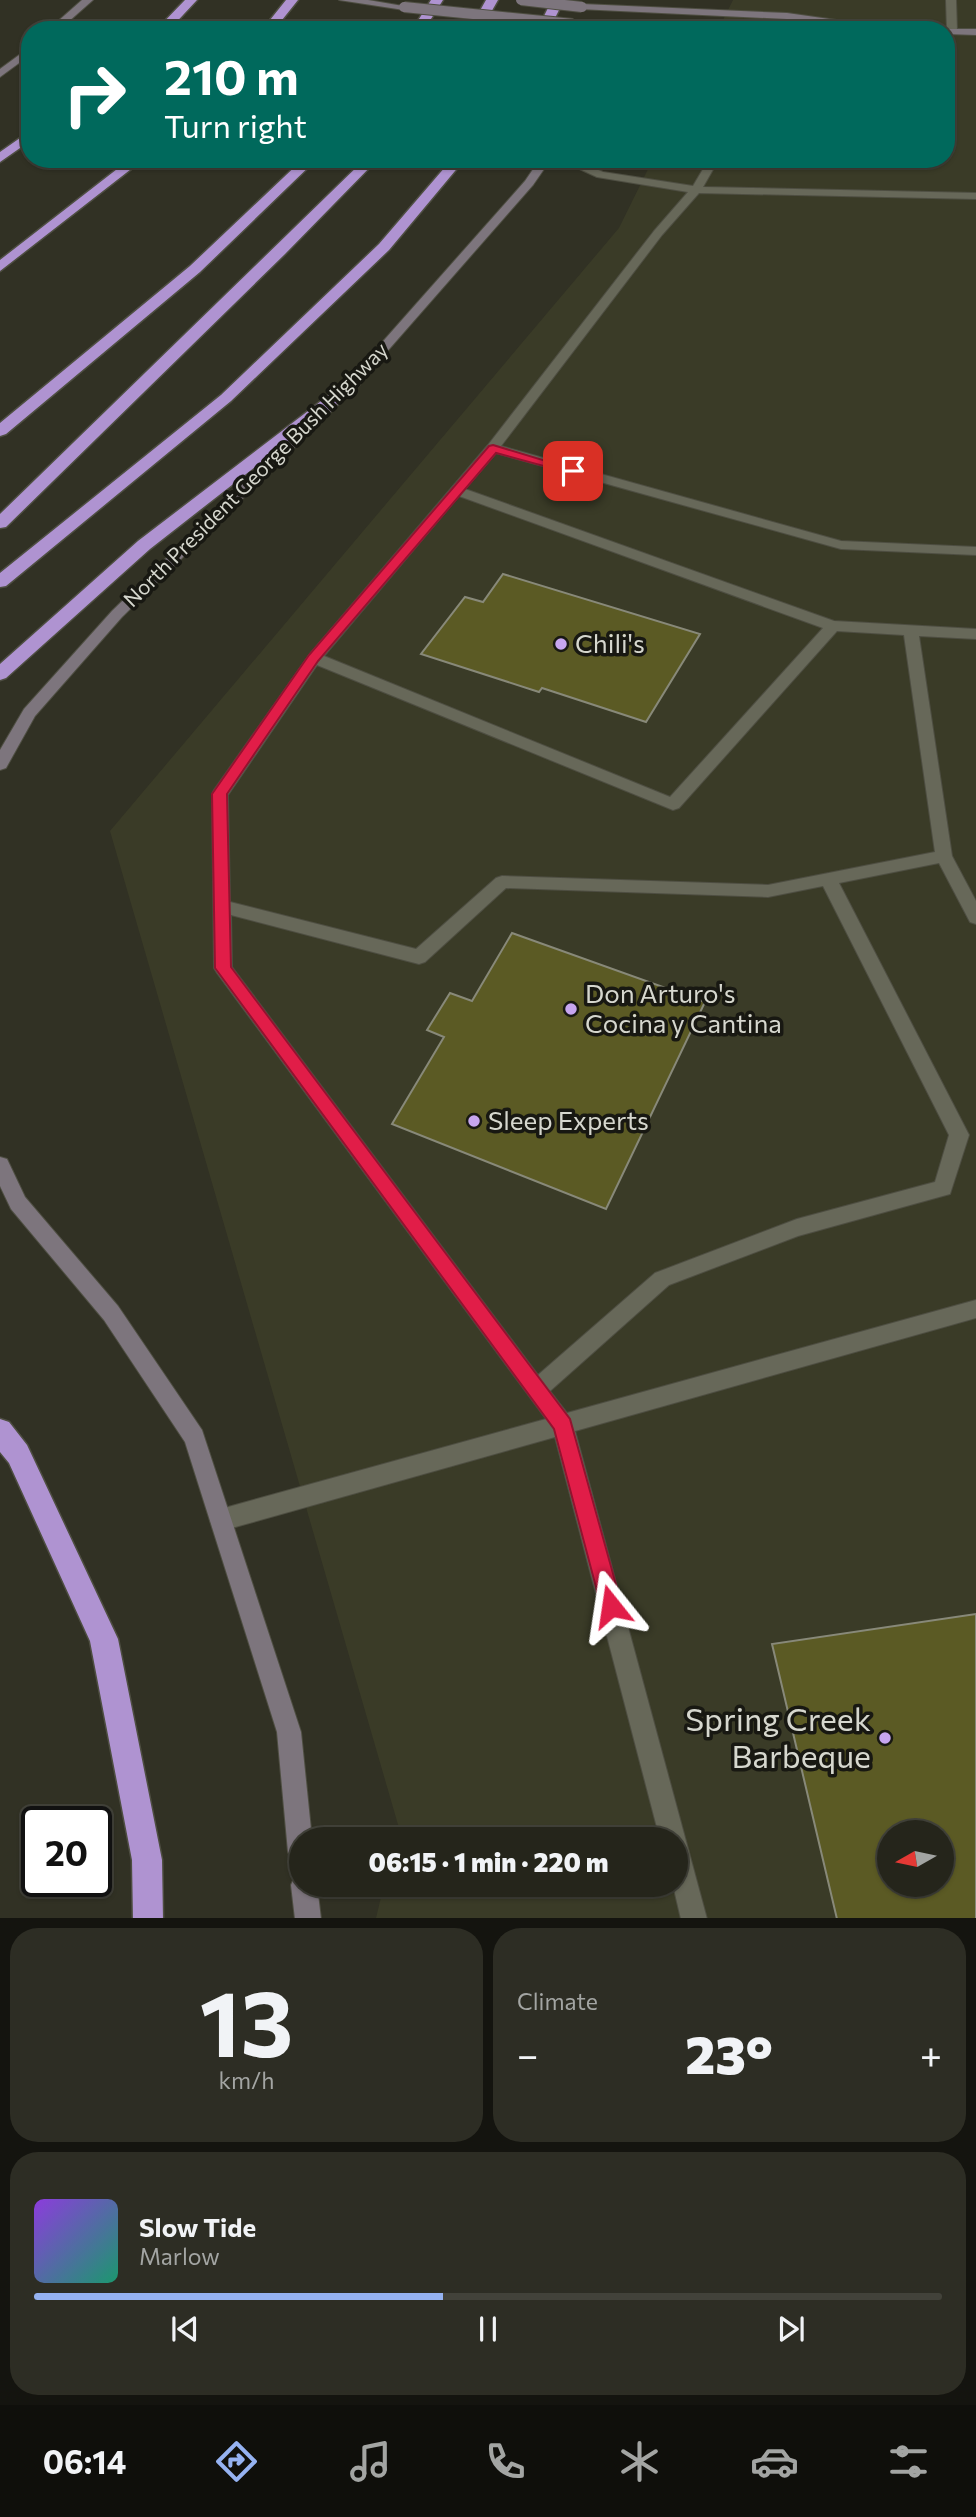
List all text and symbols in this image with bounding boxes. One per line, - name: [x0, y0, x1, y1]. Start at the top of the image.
- text: 210 m: [164, 45, 299, 105]
- icon: right: [49, 49, 140, 140]
- text: Turn right: [164, 105, 307, 145]
- street label: North President George Bush Highway: [118, 336, 392, 611]
- pin: [543, 441, 603, 501]
- icon: arrive: [554, 452, 592, 490]
- place label: Chili's: [575, 627, 645, 658]
- marker: Chili's: [553, 636, 569, 652]
- place label: Don Arturo's Cocina y Cantina: [585, 977, 782, 1038]
- marker: Don Arturo's Cocina y Cantina: [563, 1001, 579, 1017]
- place label: Sleep Experts: [488, 1104, 649, 1135]
- marker: Sleep Experts: [466, 1113, 482, 1129]
- position arrow: [574, 1569, 648, 1643]
- place label: Spring Creek Barbeque: [685, 1698, 871, 1775]
- marker: Spring Creek Barbeque: [877, 1730, 893, 1746]
- speed limit sign: 20: [21, 1806, 112, 1897]
- north arrow: [877, 1820, 954, 1897]
- map controls: [877, 1820, 954, 1897]
- text: 06:15 · 1 min · 220 m: [368, 1846, 609, 1877]
- text: 13: [199, 1964, 294, 2076]
- text: Climate: [517, 1987, 598, 2015]
- text: 23°: [685, 2021, 773, 2085]
- text: −: [517, 2030, 539, 2077]
- text: +: [920, 2030, 942, 2077]
- text: km/h: [219, 2066, 274, 2094]
- text: Slow Tide: [139, 2211, 256, 2242]
- text: Marlow: [139, 2242, 220, 2270]
- icon: previous: [166, 2310, 204, 2348]
- icon: pause: [469, 2310, 507, 2348]
- icon: next: [772, 2310, 810, 2348]
- icon: directions: [212, 2437, 261, 2486]
- icon: music: [346, 2437, 395, 2486]
- icon: phone: [481, 2437, 530, 2486]
- icon: climate: [615, 2437, 664, 2486]
- icon: car: [750, 2437, 799, 2486]
- icon: filters: [884, 2437, 933, 2486]
- text: 06:14: [43, 2441, 126, 2481]

